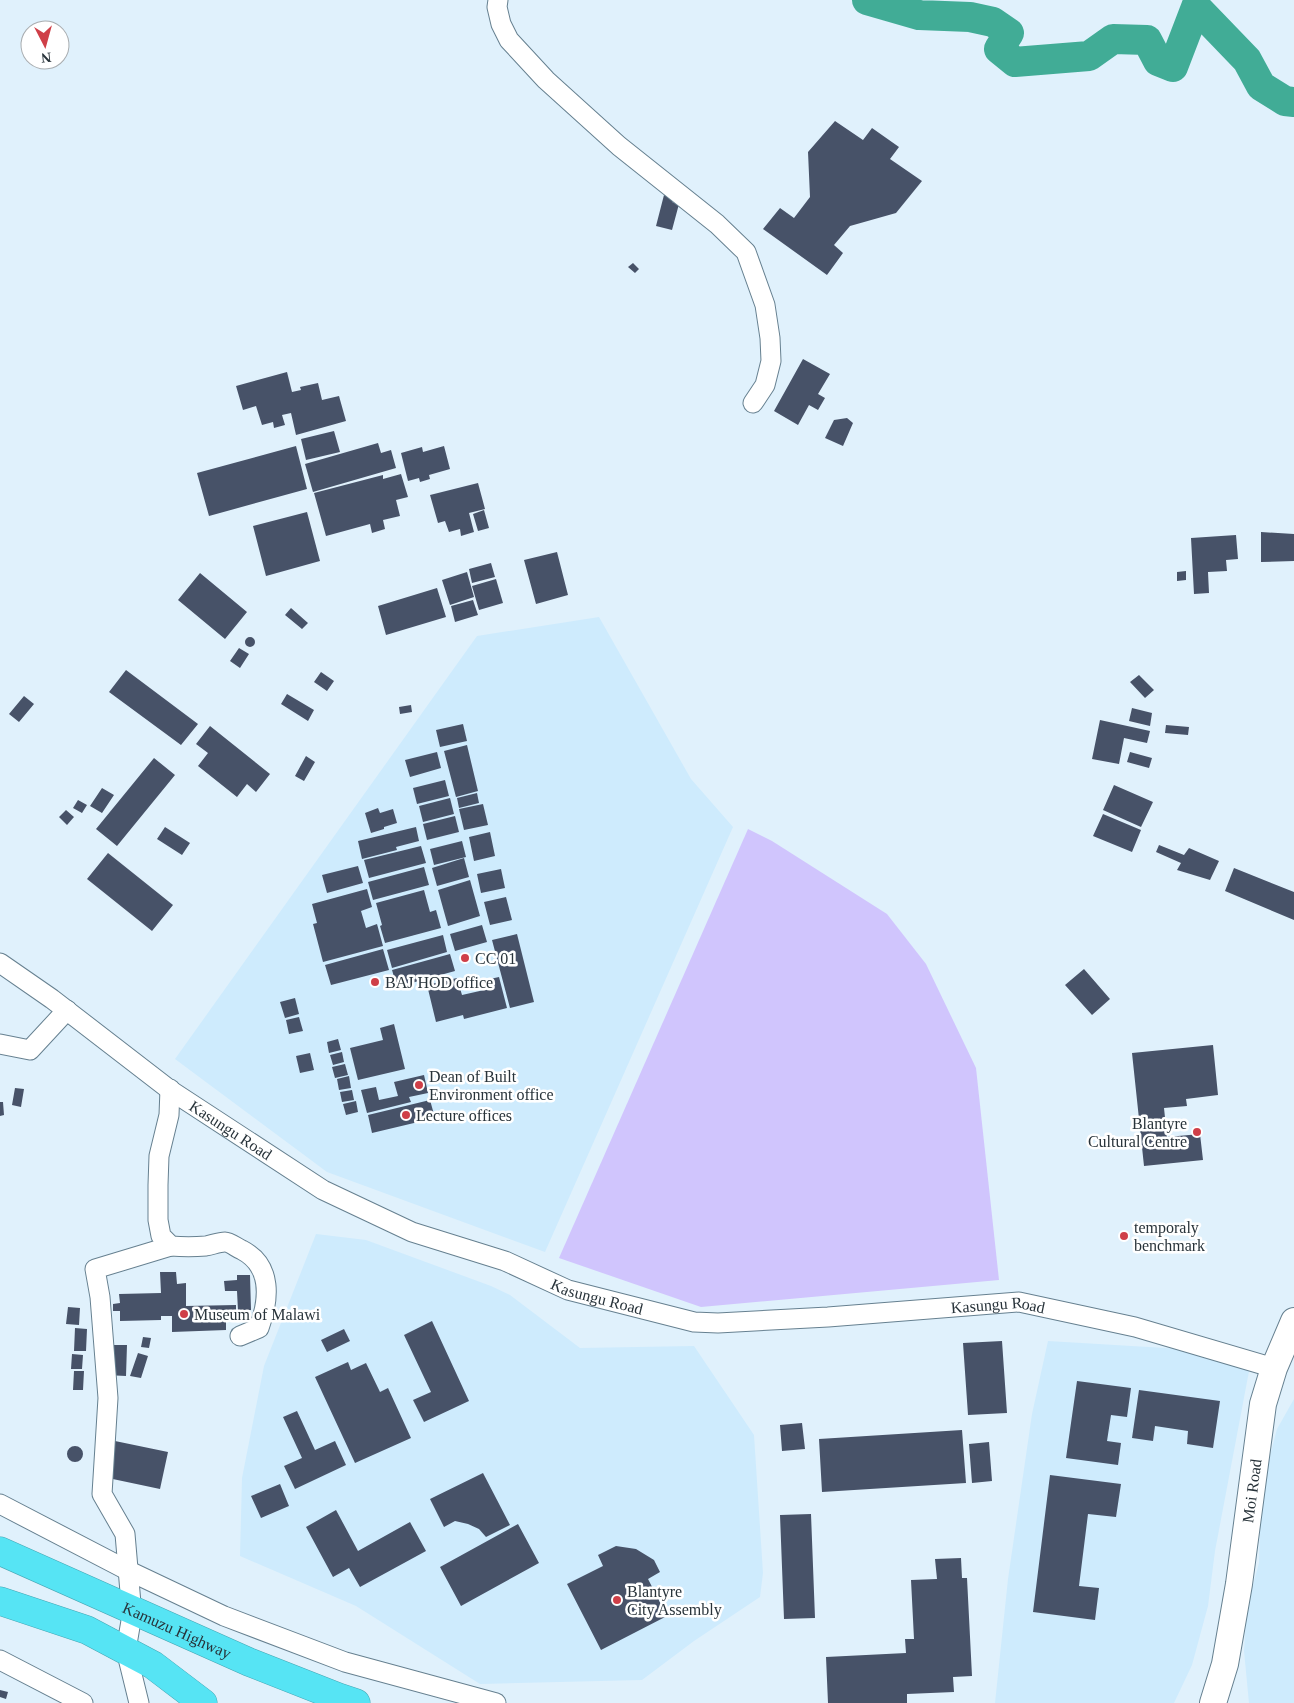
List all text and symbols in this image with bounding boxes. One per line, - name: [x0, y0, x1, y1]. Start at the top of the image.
- north arrow: [20, 20, 70, 70]
- text: N: [40, 49, 52, 65]
- place label: CC 01: [475, 950, 516, 967]
- marker: CC 01: [459, 952, 471, 964]
- place label: BAJ HOD office: [385, 974, 493, 991]
- marker: BAJ HOD office: [369, 976, 381, 988]
- place label: Dean of Built Environment office: [429, 1068, 554, 1103]
- marker: Dean of Built Environment office: [413, 1079, 425, 1091]
- street label: Kasungu Road: [187, 1097, 275, 1163]
- place label: Lecture offices: [416, 1107, 512, 1124]
- marker: Lecture offices: [400, 1109, 412, 1121]
- place label: Blantyre Cultural Centre: [1088, 1115, 1187, 1150]
- marker: Blantyre Cultural Centre: [1191, 1126, 1203, 1138]
- place label: temporaly benchmark: [1134, 1219, 1205, 1254]
- marker: temporaly benchmark: [1118, 1230, 1130, 1242]
- street label: Kasungu Road: [548, 1275, 645, 1317]
- street label: Kasungu Road: [950, 1293, 1047, 1316]
- place label: Museum of Malawi: [194, 1306, 321, 1323]
- marker: Museum of Malawi: [178, 1308, 190, 1320]
- street label: Moi Road: [1239, 1458, 1264, 1524]
- place label: Blantyre City Assembly: [627, 1583, 722, 1619]
- marker: Blantyre City Assembly: [611, 1594, 623, 1606]
- street label: Kamuzu Highway: [120, 1598, 234, 1662]

